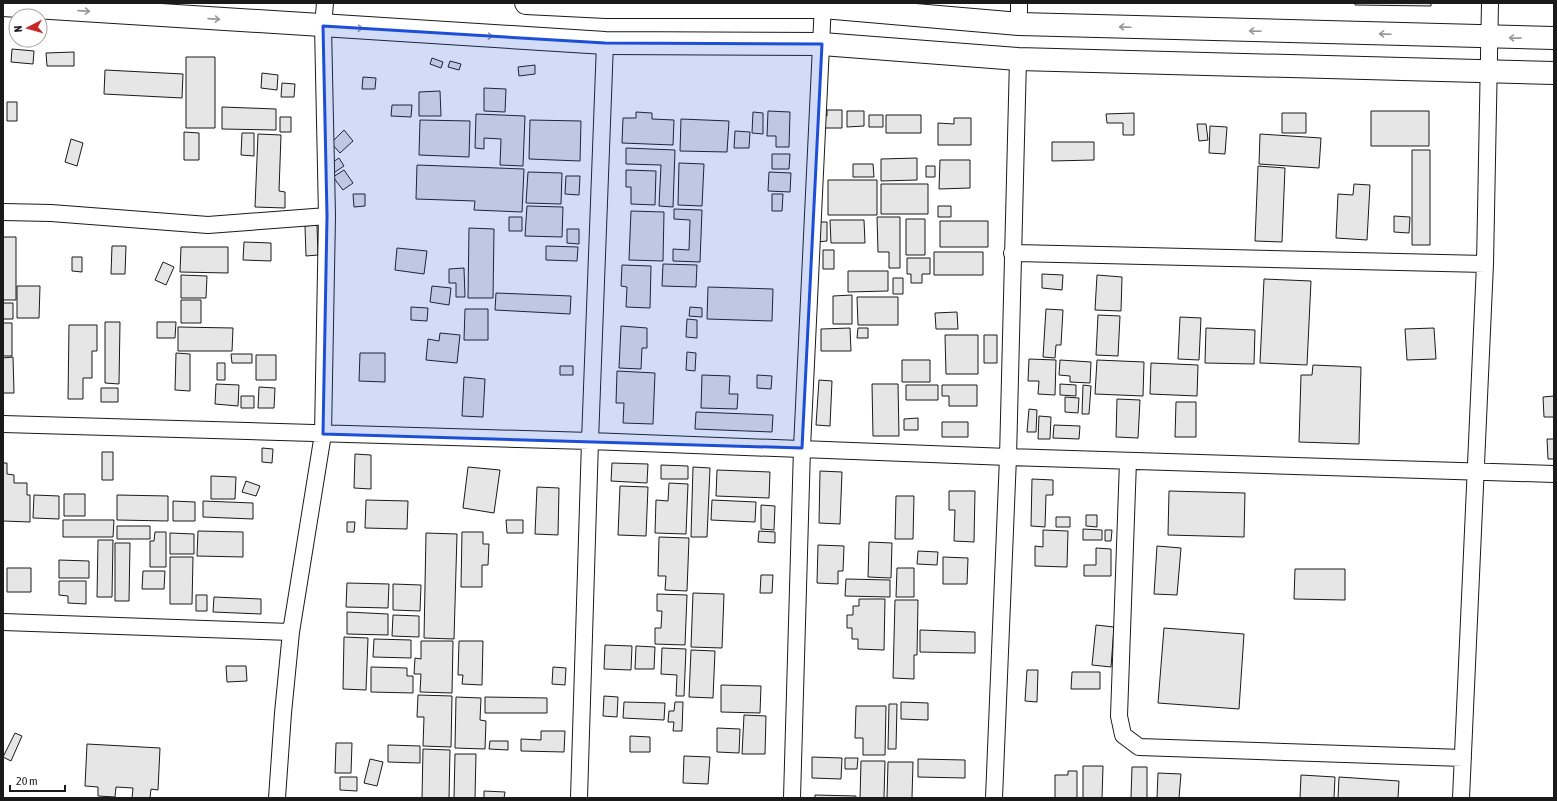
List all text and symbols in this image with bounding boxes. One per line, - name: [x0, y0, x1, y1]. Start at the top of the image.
- one-way arrow: [77, 7, 90, 14]
- north arrow: [8, 8, 48, 48]
- one-way arrow: [207, 15, 220, 23]
- one-way arrow: [1119, 23, 1132, 31]
- text: N: [12, 25, 24, 33]
- one-way arrow: [350, 25, 363, 32]
- one-way arrow: [1249, 27, 1262, 34]
- one-way arrow: [1379, 30, 1392, 38]
- one-way arrow: [480, 32, 493, 40]
- one-way arrow: [1509, 34, 1522, 41]
- scale bar: [10, 767, 65, 793]
- text: 20 m: [16, 774, 38, 788]

